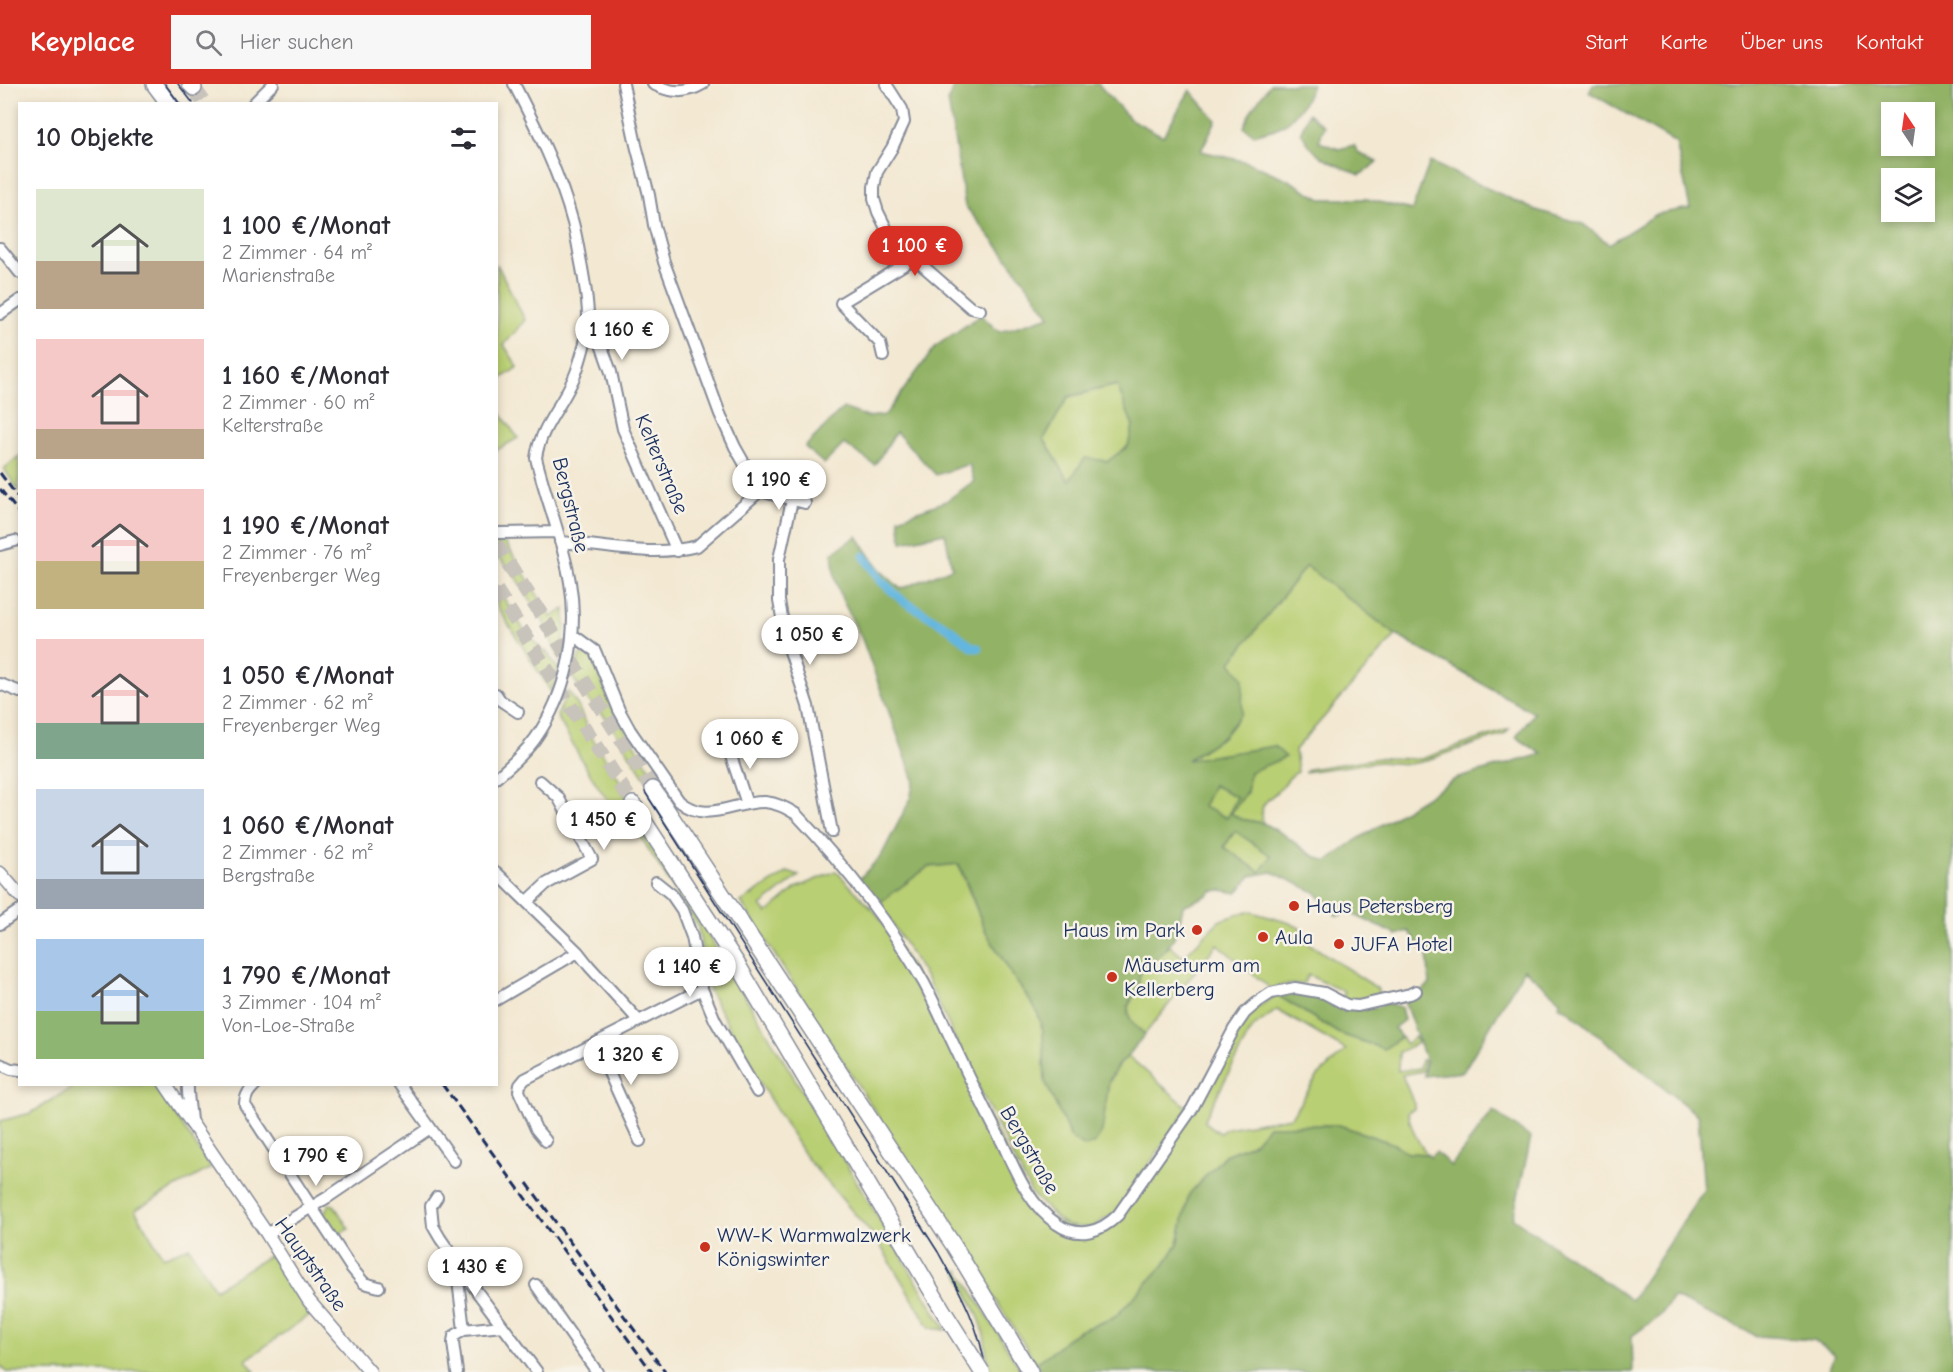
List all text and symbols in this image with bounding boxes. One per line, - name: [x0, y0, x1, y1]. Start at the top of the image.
- search box: [171, 15, 591, 69]
- text: Keyplace: [30, 26, 135, 58]
- icon: search: [192, 26, 225, 59]
- text: Hier suchen: [240, 29, 354, 55]
- text: Start: [1585, 30, 1628, 54]
- text: Karte: [1661, 30, 1707, 54]
- text: Über uns: [1740, 30, 1823, 54]
- text: Kontakt: [1856, 30, 1923, 54]
- north arrow: [1881, 102, 1935, 156]
- map controls: [1881, 102, 1935, 222]
- icon: filters: [447, 122, 480, 155]
- text: 10 Objekte: [36, 123, 153, 153]
- button: layers: [1881, 168, 1935, 222]
- text: 1 100 €/Monat: [222, 211, 390, 241]
- icon: home: [84, 213, 156, 285]
- pin: 1 100 €: [860, 226, 970, 277]
- text: 1 100 €: [882, 234, 948, 257]
- text: 2 Zimmer · 64 m²: [222, 241, 372, 264]
- text: Marienstraße: [222, 264, 335, 287]
- pin: 1 160 €: [567, 310, 677, 361]
- text: 1 160 €: [589, 318, 655, 341]
- text: 1 160 €/Monat: [222, 361, 389, 391]
- icon: home: [84, 363, 156, 435]
- text: 2 Zimmer · 60 m²: [222, 391, 374, 414]
- street label: Kelterstraße: [630, 410, 694, 518]
- text: Kelterstraße: [222, 414, 323, 437]
- street label: Bergstraße: [548, 455, 594, 555]
- pin: 1 190 €: [724, 460, 834, 511]
- text: 1 190 €: [746, 468, 812, 491]
- text: 1 190 €/Monat: [222, 511, 389, 541]
- icon: home: [84, 513, 156, 585]
- text: 2 Zimmer · 76 m²: [222, 541, 372, 564]
- text: Freyenberger Weg: [222, 564, 381, 587]
- pin: 1 050 €: [755, 615, 865, 666]
- text: 1 050 €: [775, 623, 845, 646]
- text: 1 050 €/Monat: [222, 661, 394, 691]
- icon: home: [84, 663, 156, 735]
- text: 2 Zimmer · 62 m²: [222, 691, 373, 714]
- text: Freyenberger Weg: [222, 714, 381, 737]
- pin: 1 060 €: [695, 719, 805, 770]
- text: 1 060 €: [715, 727, 785, 750]
- pin: 1 450 €: [549, 800, 659, 851]
- text: 1 450 €: [570, 808, 638, 831]
- text: 1 060 €/Monat: [222, 811, 394, 841]
- icon: home: [84, 813, 156, 885]
- text: 2 Zimmer · 62 m²: [222, 841, 373, 864]
- text: Bergstraße: [222, 864, 315, 887]
- place label: Haus Petersberg: [1306, 894, 1453, 918]
- marker: Haus Petersberg: [1287, 899, 1301, 913]
- place label: Haus im Park: [1063, 918, 1185, 942]
- marker: Haus im Park: [1190, 923, 1204, 937]
- place label: Aula: [1275, 925, 1313, 949]
- marker: Aula: [1256, 930, 1270, 944]
- place label: JUFA Hotel: [1351, 932, 1453, 956]
- marker: JUFA Hotel: [1332, 937, 1346, 951]
- pin: 1 140 €: [635, 947, 745, 998]
- place label: Mäuseturm am Kellerberg: [1124, 953, 1260, 1001]
- text: 1 140 €: [658, 955, 722, 978]
- text: 1 790 €/Monat: [222, 961, 390, 991]
- icon: home: [84, 963, 156, 1035]
- marker: Mäuseturm am Kellerberg: [1105, 970, 1119, 984]
- text: 3 Zimmer · 104 m²: [222, 991, 381, 1014]
- text: Von-Loe-Straße: [222, 1014, 355, 1037]
- pin: 1 320 €: [576, 1035, 686, 1086]
- text: 1 320 €: [597, 1043, 665, 1066]
- street label: Bergstraße: [995, 1102, 1065, 1198]
- pin: 1 790 €: [261, 1136, 371, 1187]
- text: 1 790 €: [283, 1144, 349, 1167]
- street label: Hauptstraße: [270, 1213, 352, 1315]
- place label: WW-K Warmwalzwerk Königswinter: [717, 1223, 911, 1271]
- marker: WW-K Warmwalzwerk Königswinter: [698, 1240, 712, 1254]
- pin: 1 430 €: [420, 1247, 530, 1298]
- text: 1 430 €: [442, 1255, 508, 1278]

